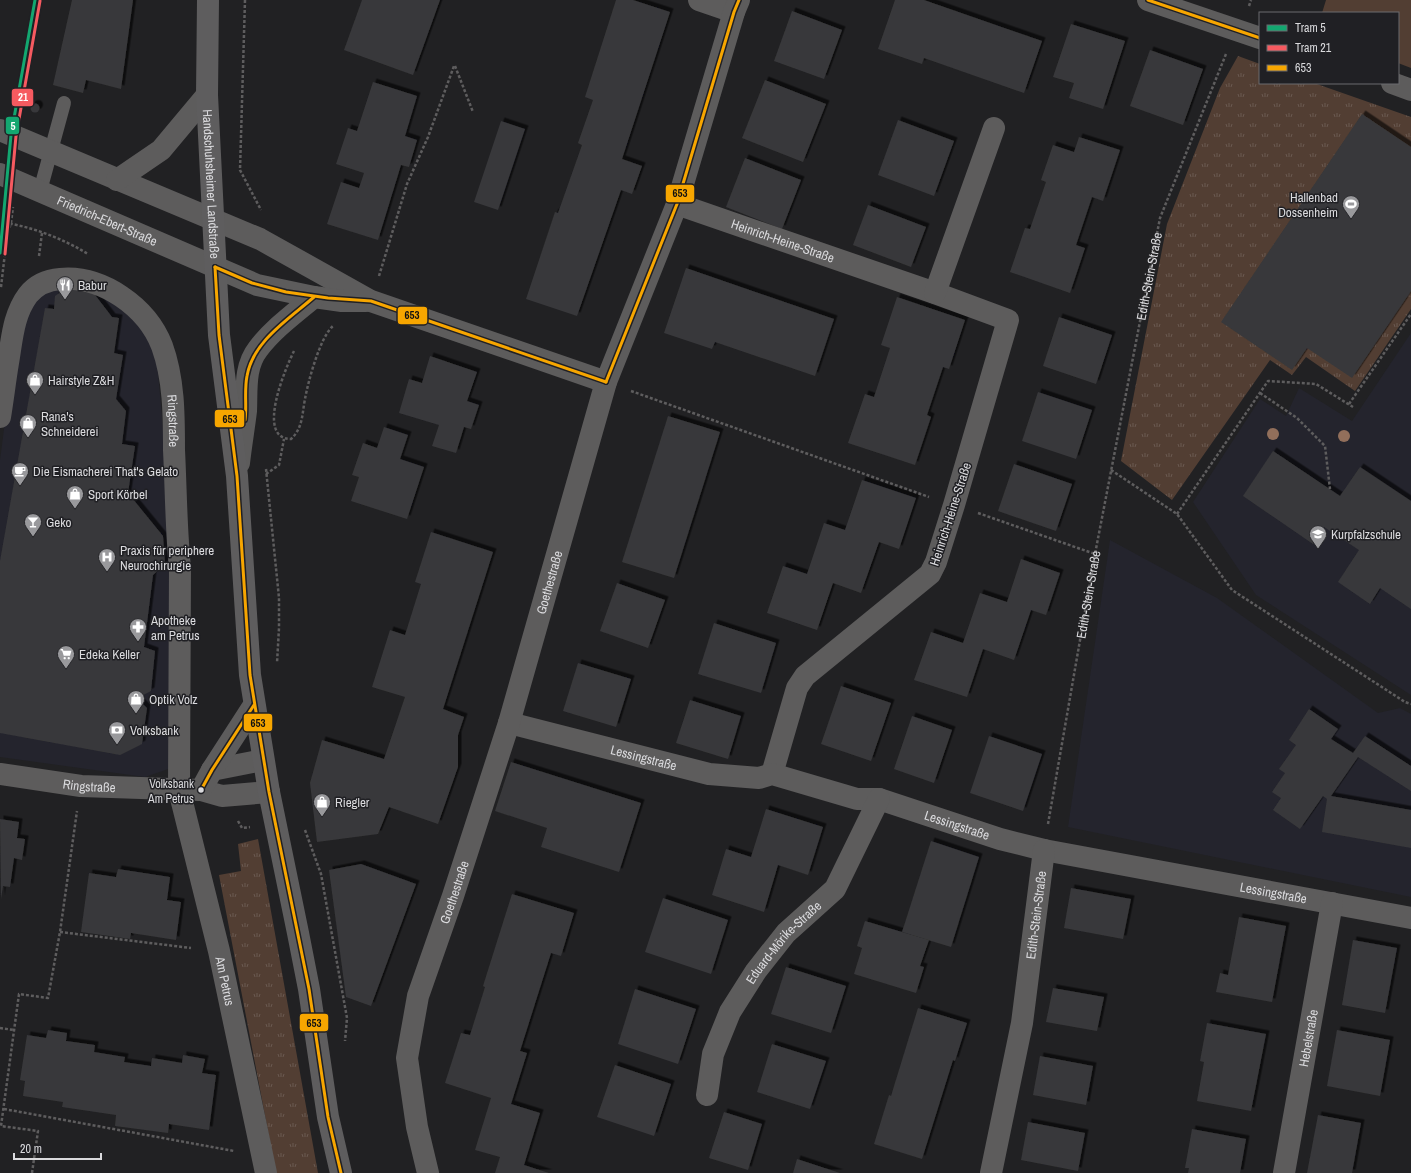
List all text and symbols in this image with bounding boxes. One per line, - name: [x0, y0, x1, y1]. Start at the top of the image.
- legend: [1259, 12, 1399, 84]
- text: Tram 5: [1295, 20, 1326, 36]
- text: Tram 21: [1295, 40, 1332, 56]
- text: 653: [1295, 60, 1311, 76]
- line badge: 21: [11, 88, 34, 107]
- text: 21: [18, 90, 28, 104]
- street label: Handschuhsheimer Landstraße: [199, 109, 223, 259]
- line badge: 5: [5, 116, 20, 135]
- text: 5: [10, 119, 16, 133]
- line badge: 653: [665, 184, 695, 203]
- text: 653: [672, 186, 688, 200]
- place label: Hallenbad Dossenheim: [1278, 189, 1338, 221]
- street label: Friedrich-Ebert-Straße: [55, 192, 160, 250]
- sports icon: Hallenbad Dossenheim: [1341, 194, 1361, 219]
- street label: Heinrich-Heine-Straße: [729, 215, 837, 267]
- street label: Edith-Stein-Straße: [1132, 231, 1166, 322]
- restaurant icon: Babur: [55, 275, 75, 300]
- place label: Babur: [78, 277, 107, 294]
- line badge: 653: [397, 306, 428, 325]
- text: 653: [404, 308, 420, 322]
- shop icon: Hairstyle Z&H: [25, 370, 45, 395]
- place label: Hairstyle Z&H: [48, 372, 114, 389]
- street label: Ringstraße: [163, 394, 182, 447]
- place label: Rana's Schneiderei: [41, 408, 99, 440]
- line badge: 653: [214, 409, 245, 428]
- text: 653: [222, 412, 238, 426]
- shop icon: Rana's Schneiderei: [18, 413, 38, 438]
- street label: Heinrich-Heine-Straße: [926, 460, 975, 568]
- cafe icon: Die Eismacherei That's Gelato: [10, 461, 30, 486]
- place label: Die Eismacherei That's Gelato: [33, 463, 178, 480]
- shop icon: Sport Körbel: [65, 484, 85, 509]
- place label: Sport Körbel: [88, 486, 147, 503]
- bar icon: Geko: [23, 512, 43, 537]
- place label: Geko: [46, 514, 72, 531]
- school or university icon: Kurpfalzschule: [1308, 524, 1328, 549]
- place label: Kurpfalzschule: [1331, 526, 1401, 543]
- place label: Praxis für periphere Neurochirurgie: [120, 542, 214, 574]
- hospital icon: Praxis für periphere Neurochirurgie: [97, 547, 117, 572]
- street label: Goethestraße: [532, 549, 567, 616]
- street label: Edith-Stein-Straße: [1072, 549, 1105, 640]
- place label: Apotheke am Petrus: [150, 612, 200, 644]
- pharmacy icon: Apotheke am Petrus: [128, 617, 148, 642]
- supermarket icon: Edeka Keller: [56, 644, 76, 669]
- place label: Edeka Keller: [79, 646, 140, 663]
- shop icon: Optik Volz: [126, 689, 146, 714]
- place label: Optik Volz: [149, 691, 198, 708]
- line badge: 653: [243, 713, 273, 732]
- text: 653: [250, 716, 266, 730]
- bank icon: Volksbank: [107, 720, 127, 745]
- place label: Volksbank: [130, 722, 179, 739]
- street label: Lessingstraße: [609, 741, 679, 774]
- street label: Ringstraße: [62, 775, 116, 796]
- place label: Volksbank Am Petrus: [147, 776, 194, 807]
- marker: Volksbank Am Petrus: [196, 785, 206, 795]
- shop icon: Riegler: [312, 792, 332, 817]
- place label: Riegler: [335, 794, 370, 811]
- street label: Lessingstraße: [922, 807, 992, 844]
- street label: Goethestraße: [436, 859, 473, 926]
- street label: Edith-Stein-Straße: [1022, 870, 1050, 960]
- street label: Lessingstraße: [1239, 878, 1308, 908]
- street label: Eduard-Mörike-Straße: [742, 897, 825, 987]
- street label: Am Petrus: [211, 954, 238, 1007]
- street label: Hebelstraße: [1295, 1008, 1322, 1068]
- line badge: 653: [299, 1013, 329, 1032]
- text: 653: [306, 1016, 322, 1030]
- scale bar: [14, 1135, 101, 1161]
- text: 20 m: [20, 1141, 42, 1157]

